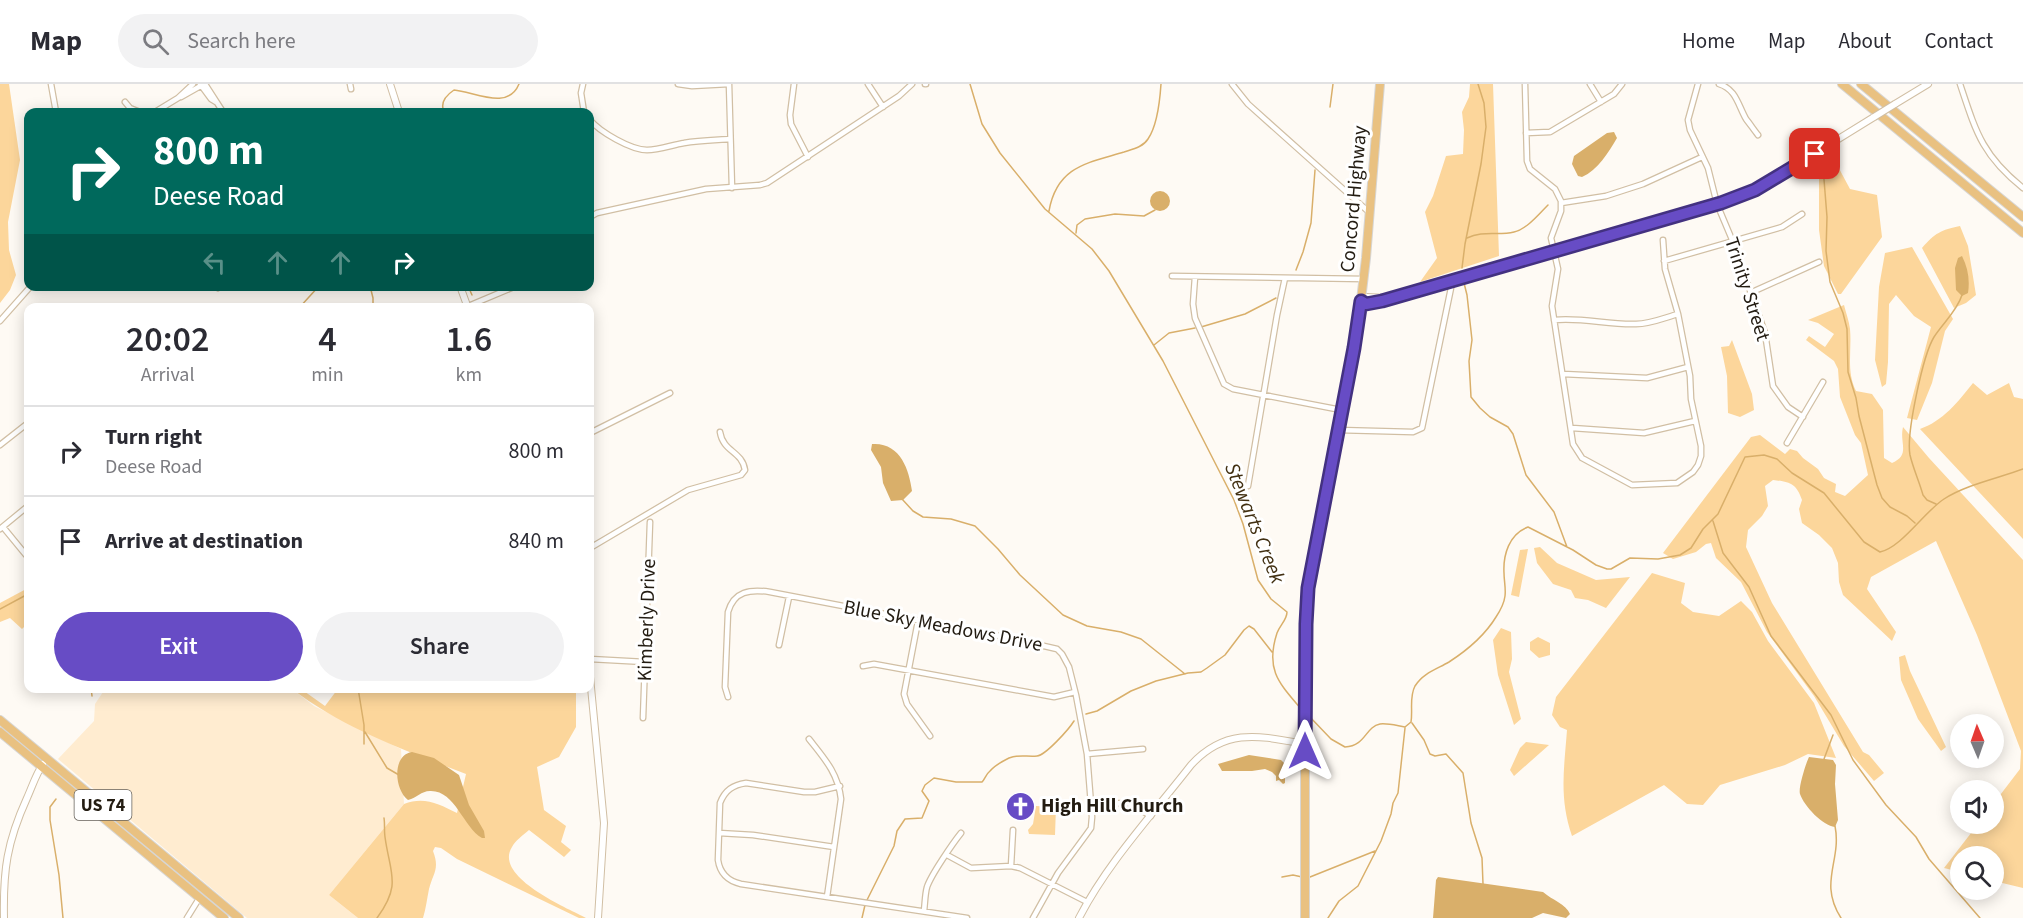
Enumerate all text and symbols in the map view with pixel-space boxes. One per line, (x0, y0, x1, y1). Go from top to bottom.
search box (118, 14, 538, 68)
text: Map (30, 21, 82, 61)
icon: search (139, 25, 172, 58)
text: Search here (187, 25, 296, 57)
text: Home (1682, 26, 1735, 56)
text: Map (1768, 26, 1806, 56)
text: About (1839, 26, 1891, 56)
text: Contact (1924, 26, 1993, 56)
text: 800 m (153, 121, 264, 181)
street label: Concord Highway (1334, 124, 1374, 273)
pin (1789, 128, 1840, 179)
icon: right (54, 132, 132, 210)
icon: arrive (1798, 137, 1831, 170)
text: Deese Road (153, 177, 284, 216)
street label: Trinity Street (1717, 233, 1777, 345)
icon: left (198, 246, 231, 279)
icon: ahead (261, 246, 294, 279)
icon: ahead (324, 246, 357, 279)
icon: right (387, 246, 420, 279)
text: 20:02 (126, 314, 210, 365)
text: 4 (318, 314, 337, 365)
text: 1.6 (445, 314, 492, 365)
text: Arrival (141, 361, 195, 389)
text: min (311, 361, 344, 389)
text: km (456, 361, 482, 389)
text: Turn right (105, 421, 202, 453)
icon: right (54, 435, 87, 468)
text: 800 m (509, 435, 564, 467)
text: Deese Road (105, 453, 202, 481)
water label: Stewarts Creek (1217, 458, 1293, 589)
icon: arrive (54, 525, 87, 558)
text: Arrive at destination (105, 525, 303, 557)
text: 840 m (509, 525, 564, 557)
street label: Kimberly Drive (631, 558, 663, 682)
street label: Blue Sky Meadows Drive (841, 593, 1045, 659)
button: Exit (54, 612, 303, 681)
button: Share (315, 612, 564, 681)
north arrow (1950, 714, 2004, 768)
map controls (1950, 714, 2004, 900)
position arrow (1273, 719, 1337, 783)
button: sound (1950, 780, 2004, 834)
road number: US 74 (74, 790, 132, 820)
church icon: High Hill Church (1004, 790, 1036, 822)
place label: High Hill Church (1041, 792, 1184, 820)
button: search (1950, 846, 2004, 900)

